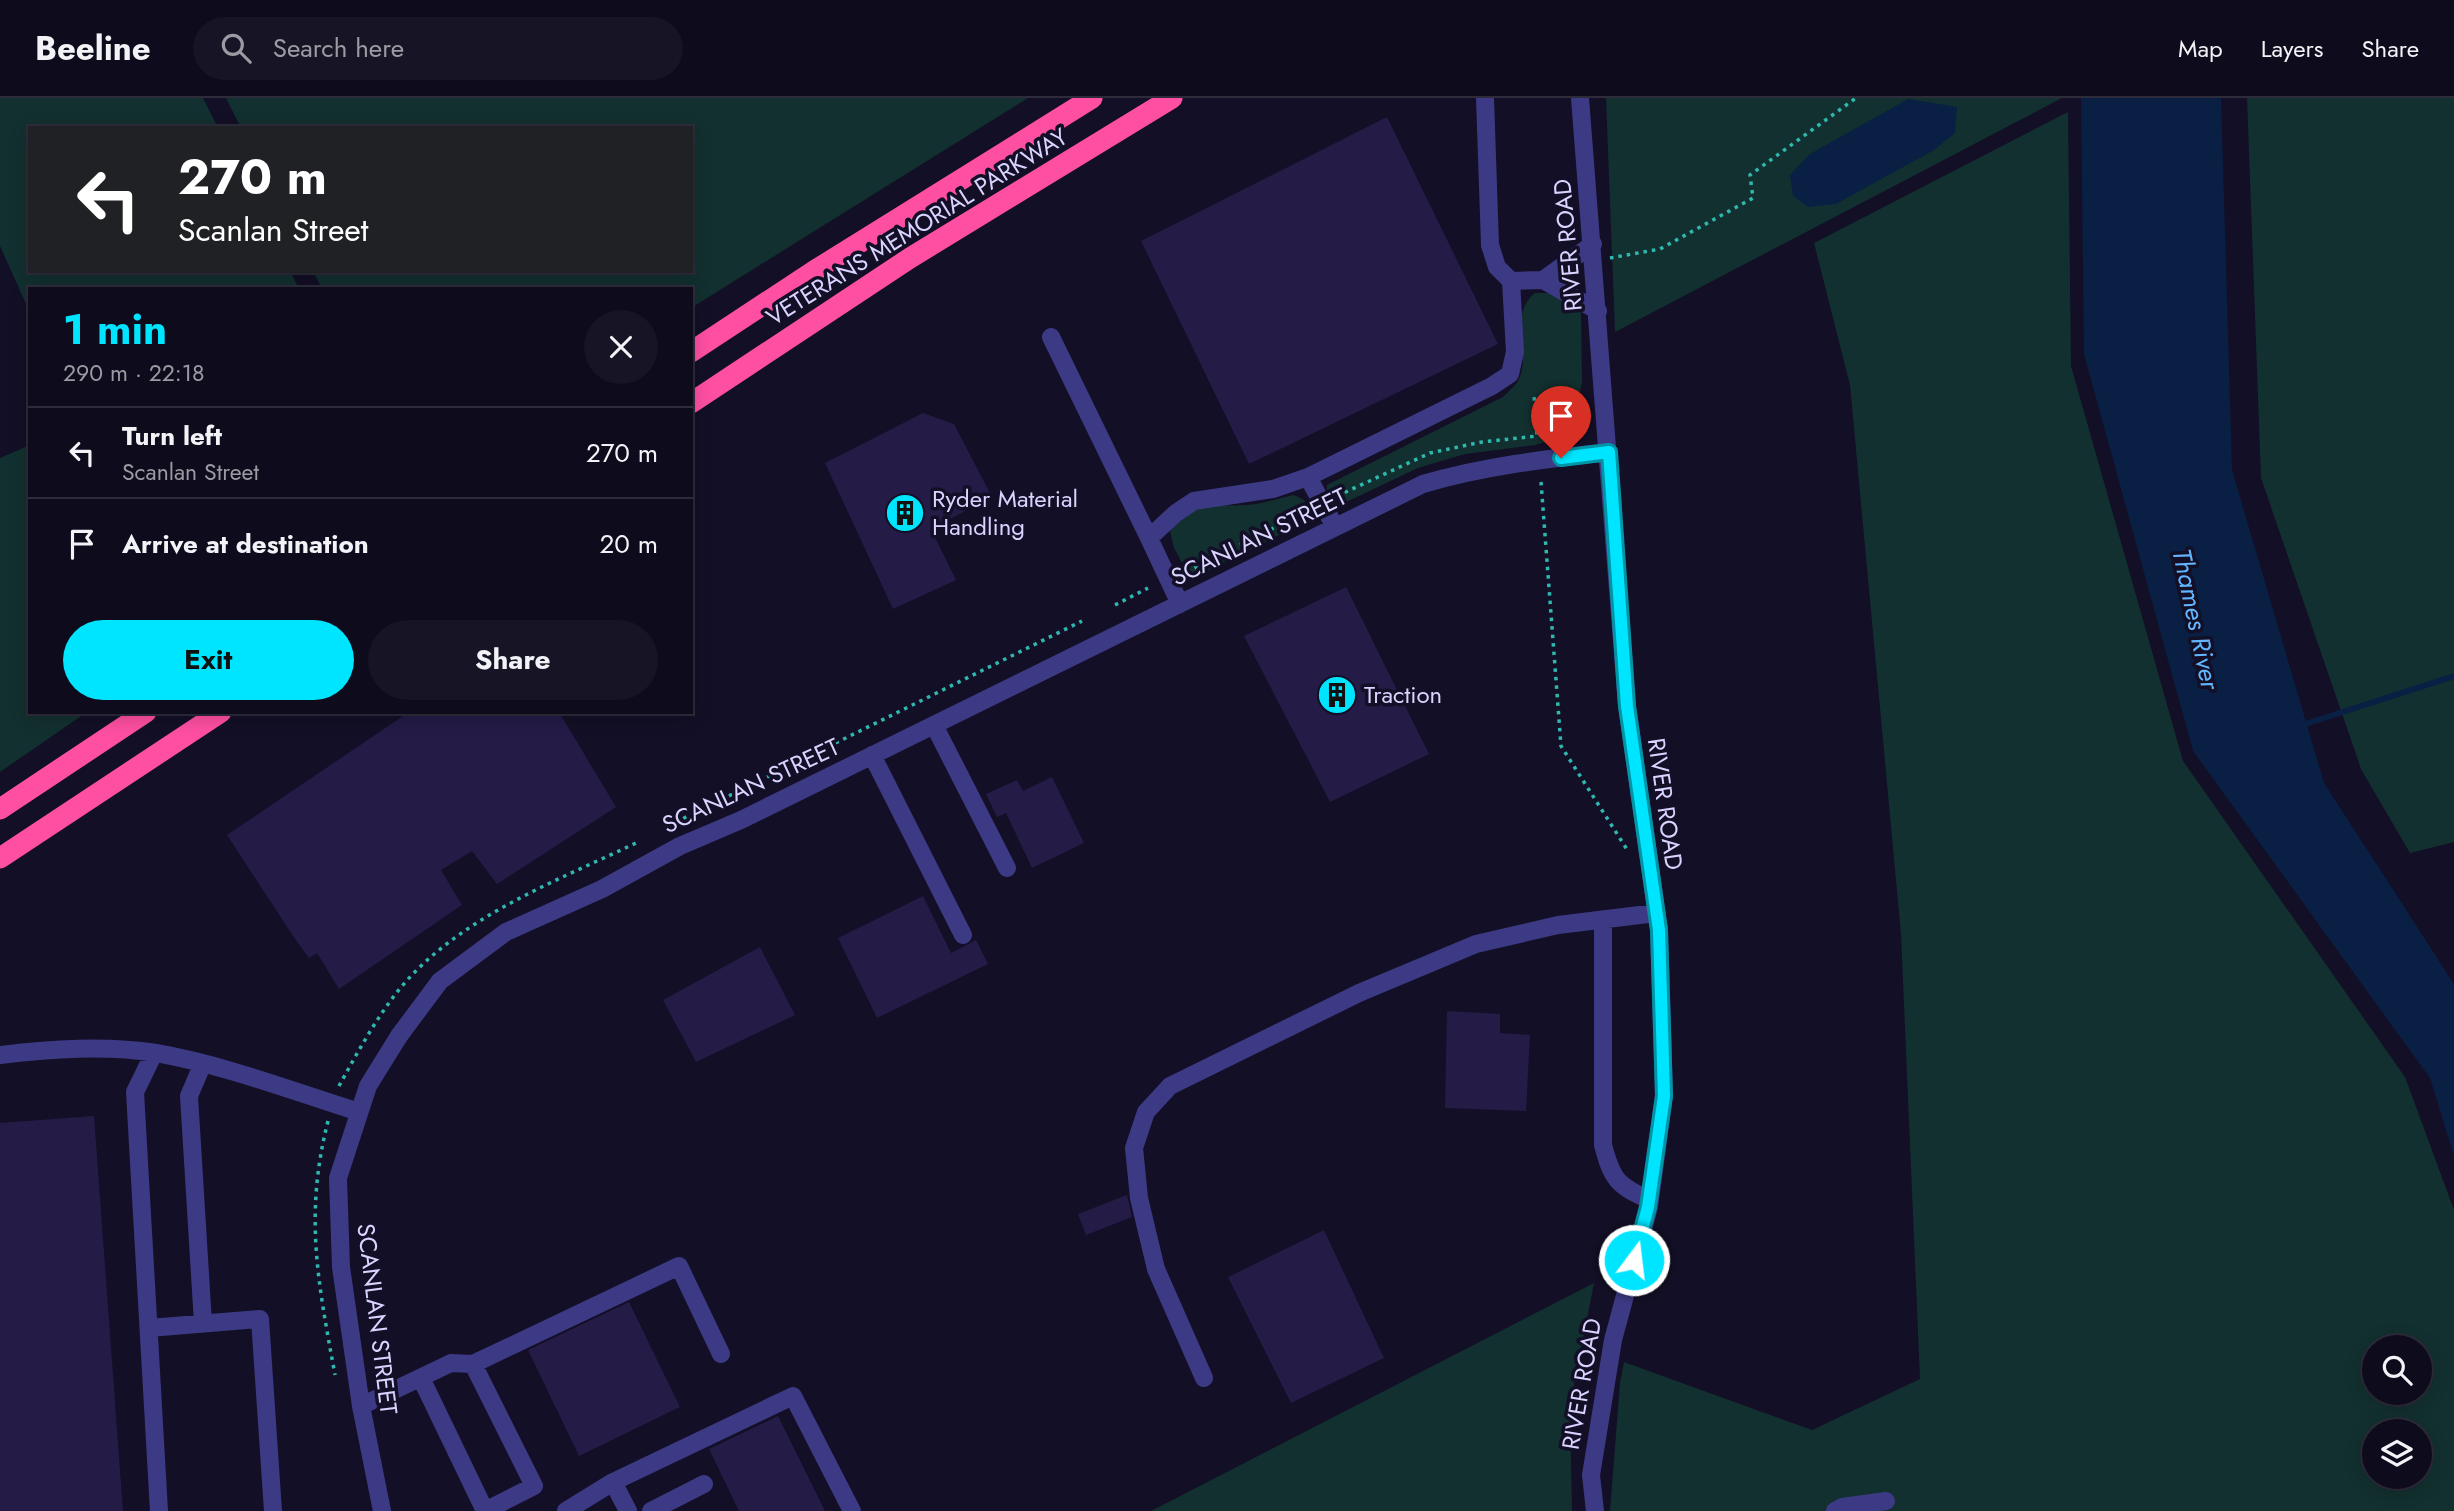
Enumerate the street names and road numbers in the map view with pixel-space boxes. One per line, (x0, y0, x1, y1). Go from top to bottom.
street label: VETERANS MEMORIAL PARKWAY (759, 119, 1075, 334)
street label: RIVER ROAD (1544, 177, 1591, 313)
street label: SCANLAN STREET (1165, 479, 1353, 594)
street label: SCANLAN STREET (656, 729, 845, 842)
street label: RIVER ROAD (1639, 736, 1692, 872)
street label: SCANLAN STREET (348, 1221, 407, 1416)
street label: RIVER ROAD (1553, 1315, 1610, 1452)

